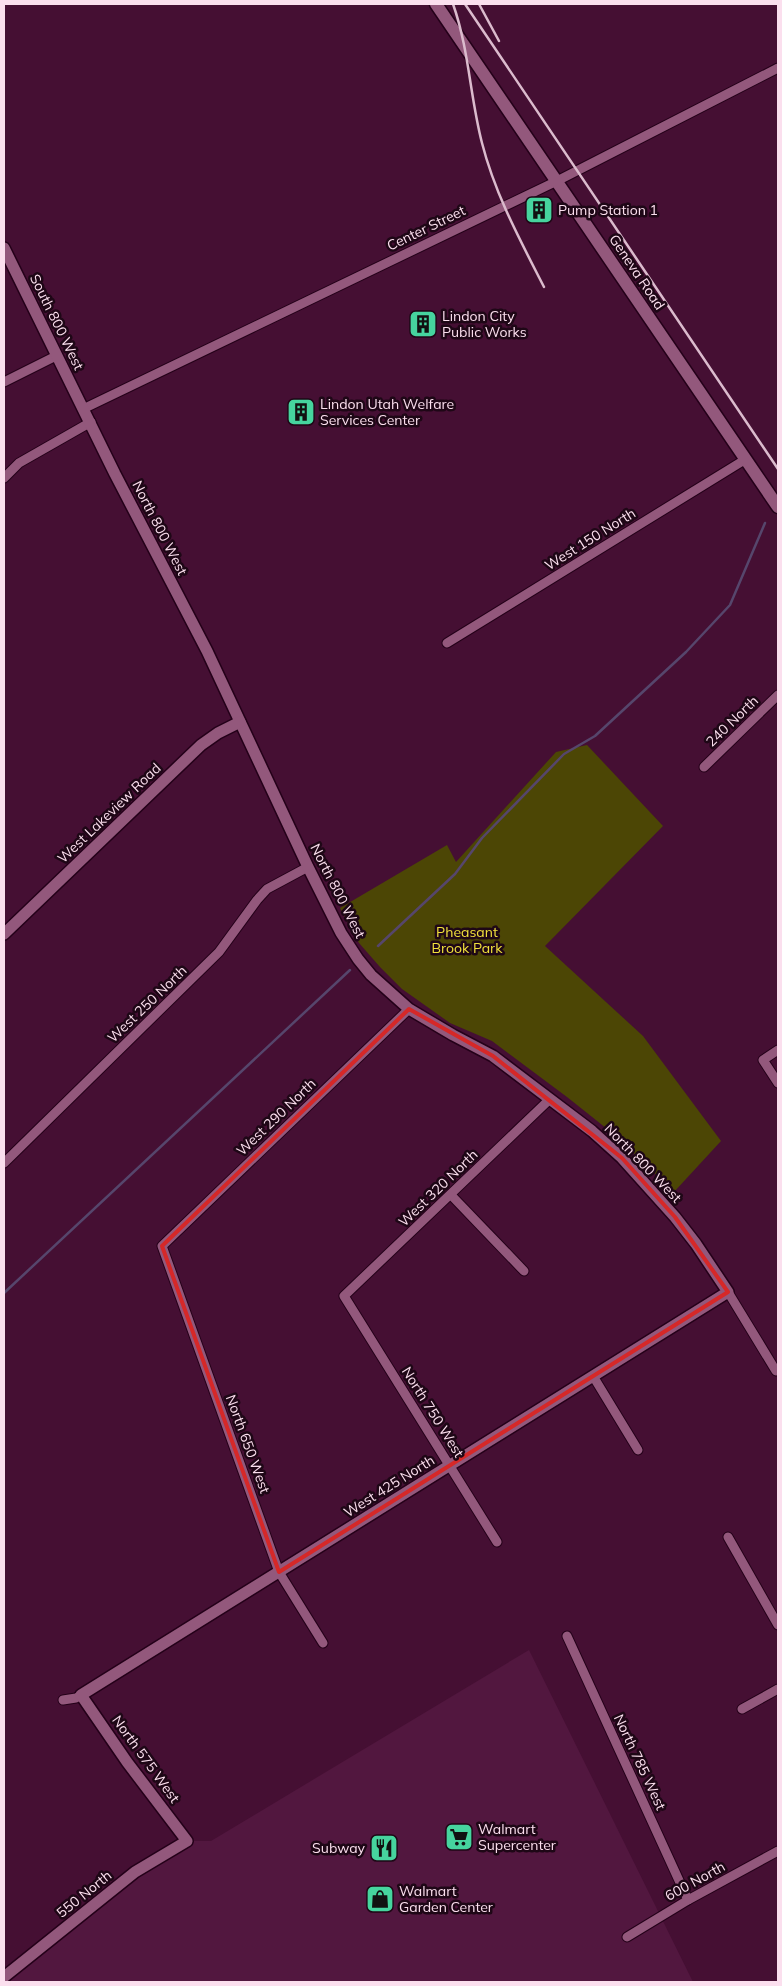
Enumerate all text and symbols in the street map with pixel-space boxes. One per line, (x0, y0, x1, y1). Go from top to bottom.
building icon: Pump Station 1 (524, 195, 554, 225)
street label: Center Street (384, 201, 468, 255)
place label: Pump Station 1 (558, 201, 658, 219)
street label: Geneva Road (605, 231, 669, 313)
street label: South 800 West (26, 271, 88, 373)
place label: Lindon City Public Works (442, 307, 527, 341)
building icon: Lindon City Public Works (408, 309, 438, 339)
place label: Lindon Utah Welfare Services Center (320, 395, 454, 429)
building icon: Lindon Utah Welfare Services Center (286, 397, 316, 427)
street label: North 800 West (128, 478, 192, 578)
street label: West 150 North (541, 504, 639, 574)
street label: 240 North (702, 692, 762, 750)
street label: West Lakeview Road (54, 759, 164, 867)
street label: North 800 West (306, 841, 370, 941)
park label: Pheasant Brook Park (432, 923, 503, 957)
street label: West 250 North (103, 962, 191, 1046)
street label: West 290 North (232, 1075, 320, 1159)
street label: North 800 West (601, 1119, 686, 1207)
street label: West 320 North (394, 1146, 482, 1230)
street label: North 750 West (398, 1363, 468, 1461)
street label: North 650 West (222, 1392, 274, 1496)
street label: West 425 North (340, 1451, 438, 1521)
street label: North 785 West (610, 1711, 670, 1813)
street label: North 575 West (108, 1712, 184, 1806)
place label: Walmart Supercenter (478, 1820, 557, 1854)
supermarket icon: Walmart Supercenter (444, 1822, 474, 1852)
restaurant icon: Subway (369, 1833, 399, 1863)
place label: Subway (312, 1839, 366, 1857)
street label: 600 North (662, 1857, 728, 1905)
street label: 550 North (53, 1866, 115, 1922)
place label: Walmart Garden Center (399, 1882, 494, 1916)
shop icon: Walmart Garden Center (365, 1884, 395, 1914)

